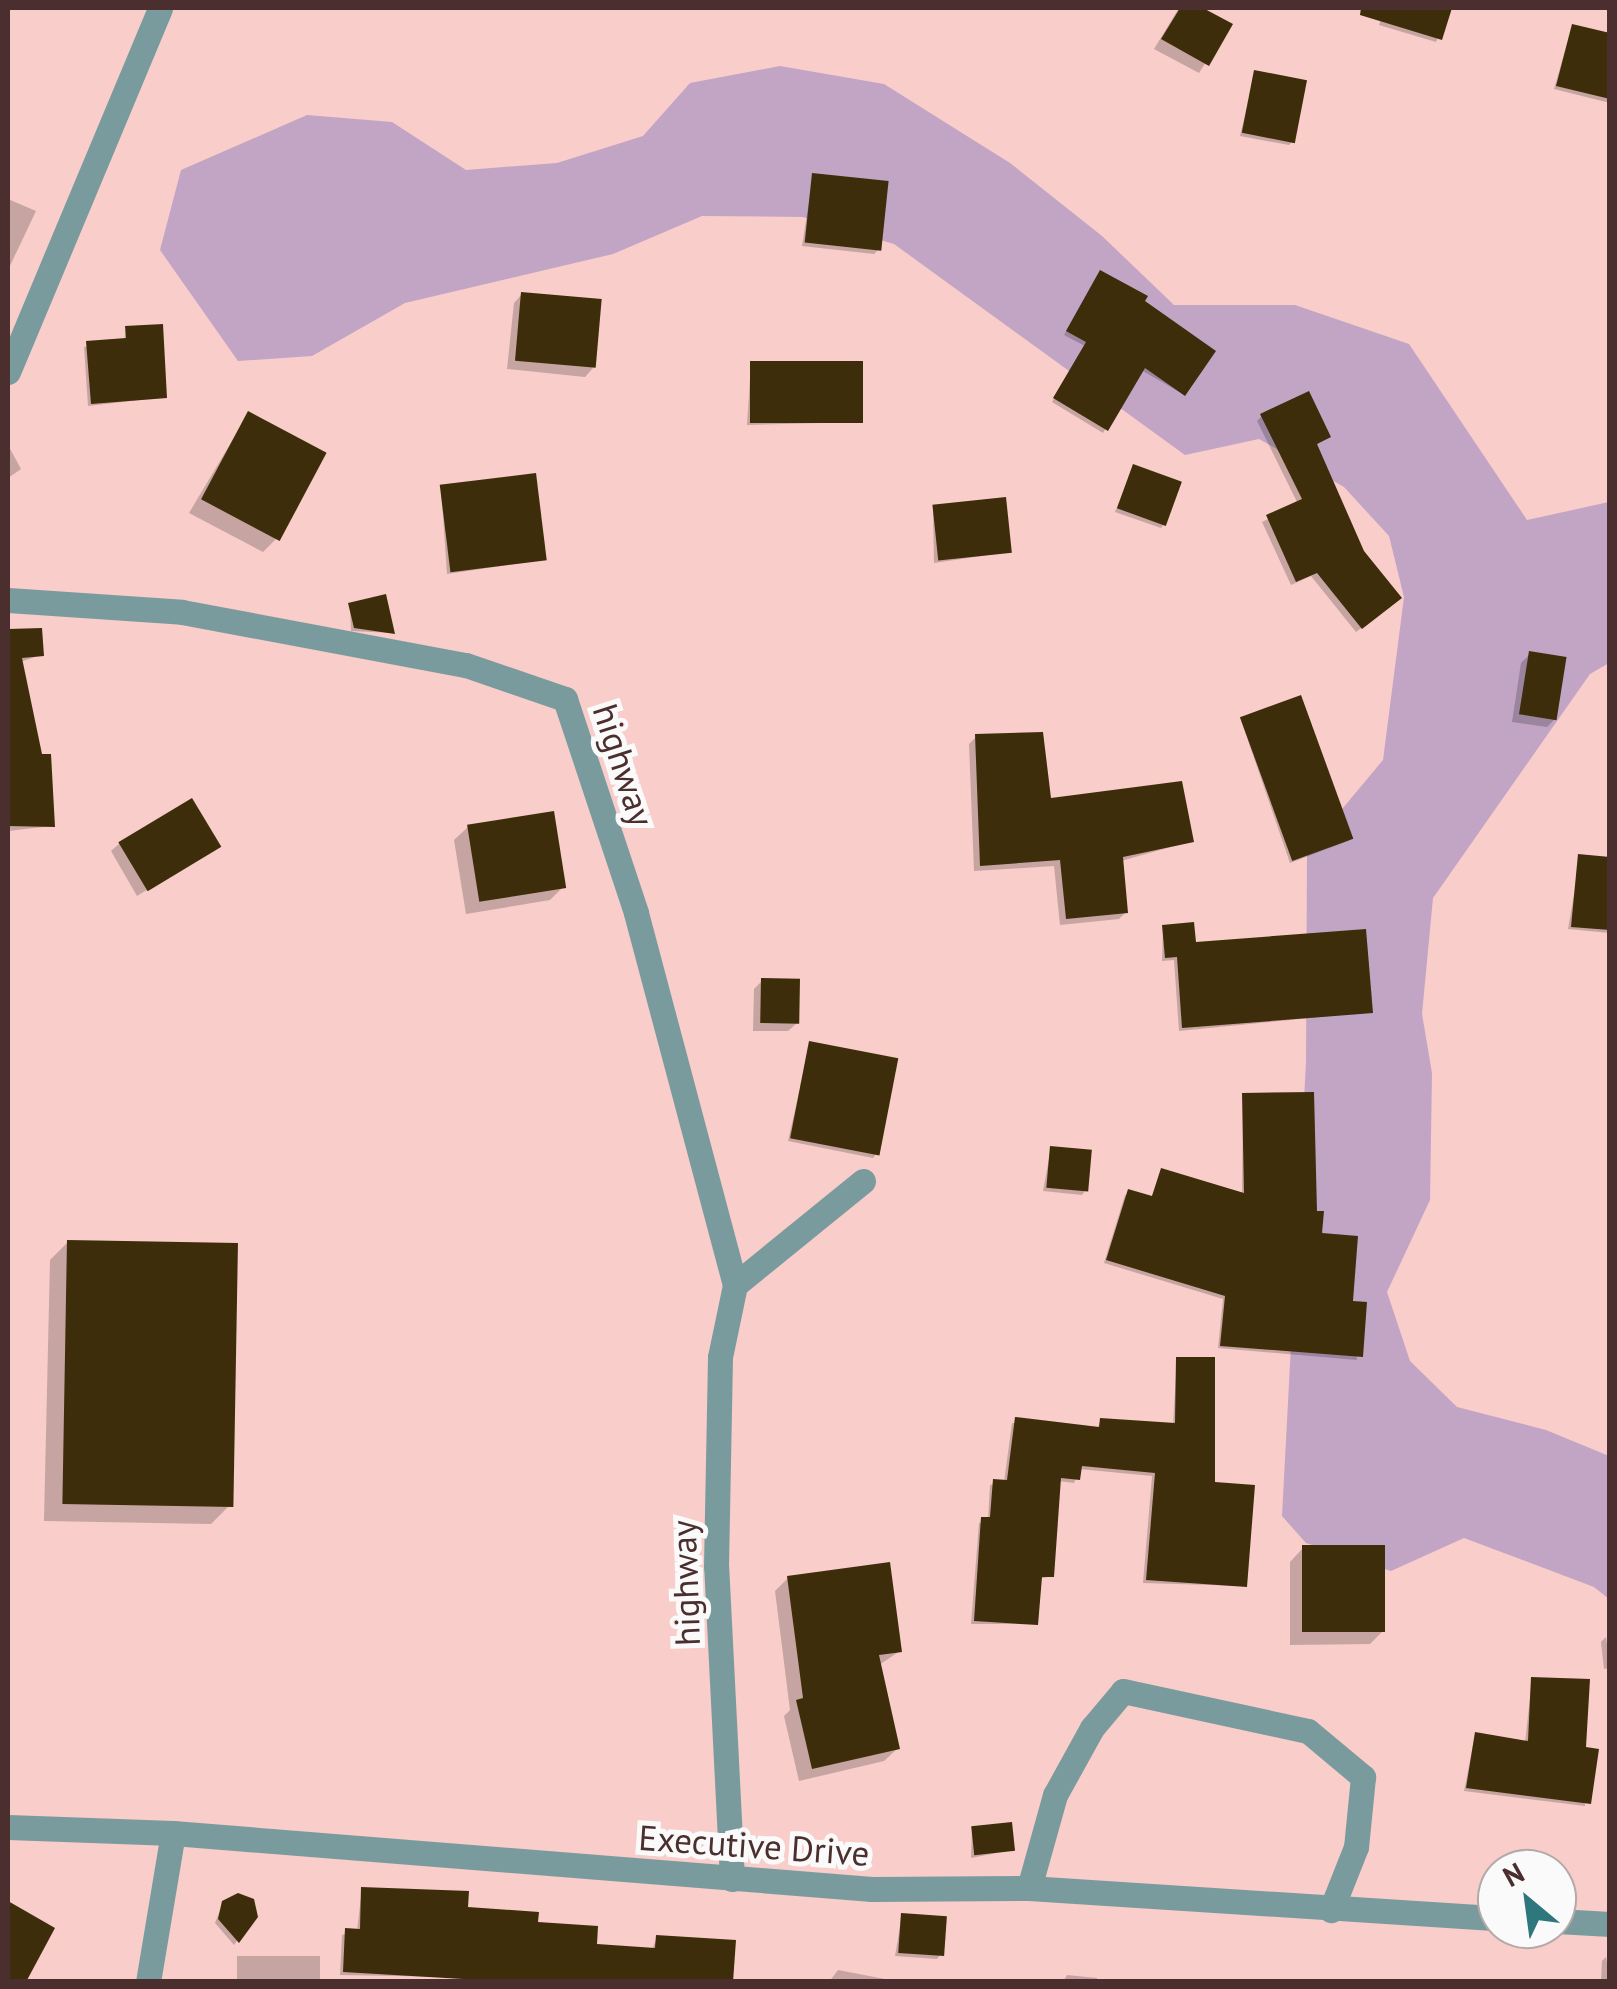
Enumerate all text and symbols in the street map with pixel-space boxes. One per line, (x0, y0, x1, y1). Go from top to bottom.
street label: highway (585, 699, 663, 831)
street label: highway (662, 1519, 708, 1647)
street label: Executive Drive (637, 1816, 871, 1874)
north arrow (1477, 1849, 1577, 1949)
text: N (1496, 1853, 1530, 1895)

